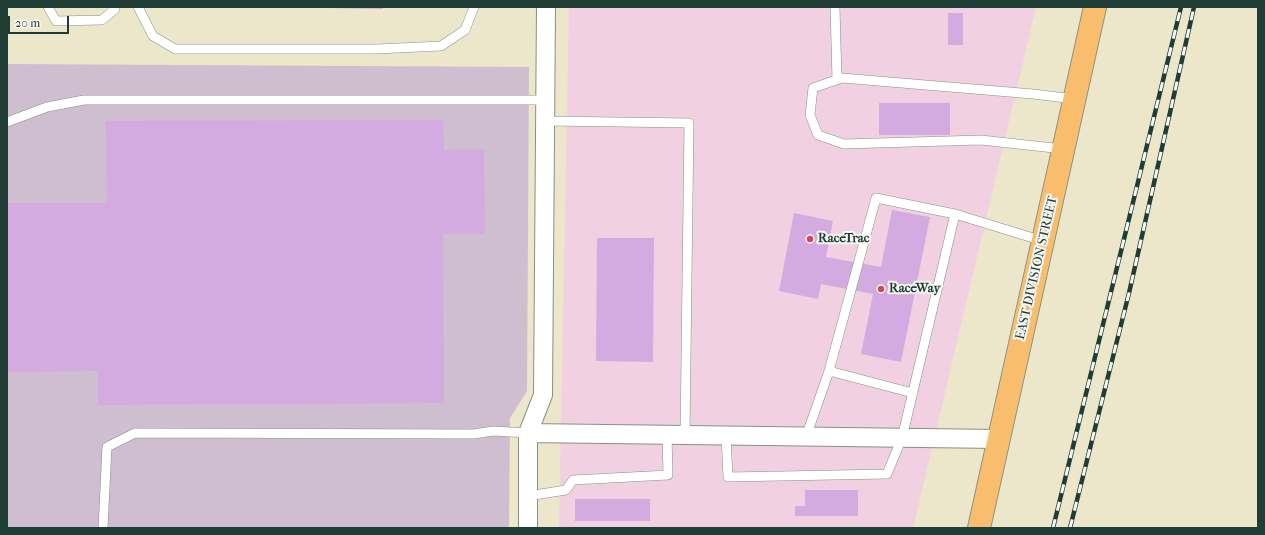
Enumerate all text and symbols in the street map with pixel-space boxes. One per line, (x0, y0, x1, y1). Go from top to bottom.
scale bar (10, 8, 71, 34)
text: 20 m (15, 16, 40, 30)
street label: EAST DIVISION STREET (1013, 195, 1061, 341)
place label: RaceTrac (818, 231, 870, 247)
marker: RaceTrac (805, 234, 815, 244)
place label: RaceWay (889, 281, 940, 297)
marker: RaceWay (876, 284, 886, 294)

